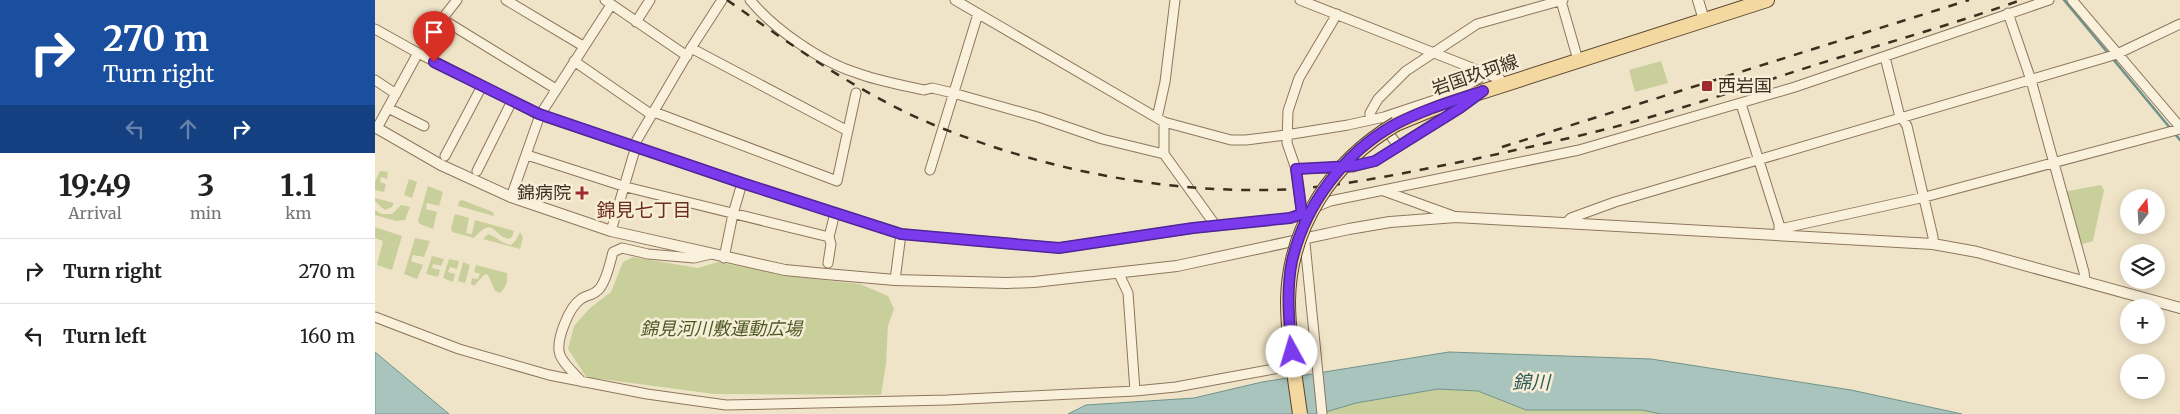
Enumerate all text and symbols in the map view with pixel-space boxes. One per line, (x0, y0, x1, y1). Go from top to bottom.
pin (413, 11, 455, 62)
text: 270 m (103, 17, 209, 61)
icon: arrive (420, 18, 448, 46)
icon: right (20, 20, 85, 85)
street label: 岩国玖珂線 (1429, 49, 1521, 100)
text: Turn right (103, 60, 214, 88)
place label: 西岩国 (1718, 74, 1772, 97)
marker: 西岩国 (1700, 79, 1714, 93)
icon: left (121, 115, 149, 143)
icon: ahead (174, 115, 202, 143)
icon: right (227, 115, 255, 143)
text: 19:49 (59, 166, 131, 204)
text: 3 (197, 166, 214, 204)
text: 1.1 (280, 166, 316, 204)
place label: 錦病院 (517, 181, 571, 204)
marker: 錦病院 (575, 186, 589, 200)
north arrow (2120, 189, 2165, 234)
map controls (2120, 189, 2165, 399)
district label: 錦見七丁目 (596, 198, 692, 222)
text: Arrival (68, 203, 122, 223)
text: min (190, 203, 222, 223)
text: km (285, 203, 311, 223)
button: layers (2120, 244, 2165, 289)
icon: right (20, 257, 48, 285)
text: Turn right (63, 259, 162, 283)
text: 270 m (298, 259, 355, 283)
button: + (2120, 299, 2165, 344)
park label: 錦見河川敷運動広場 (640, 317, 804, 340)
icon: left (20, 322, 48, 350)
text: Turn left (63, 324, 147, 348)
text: 160 m (300, 324, 355, 348)
position arrow (1265, 325, 1317, 377)
button: − (2120, 354, 2165, 399)
water label: 錦川 (1512, 370, 1552, 394)

